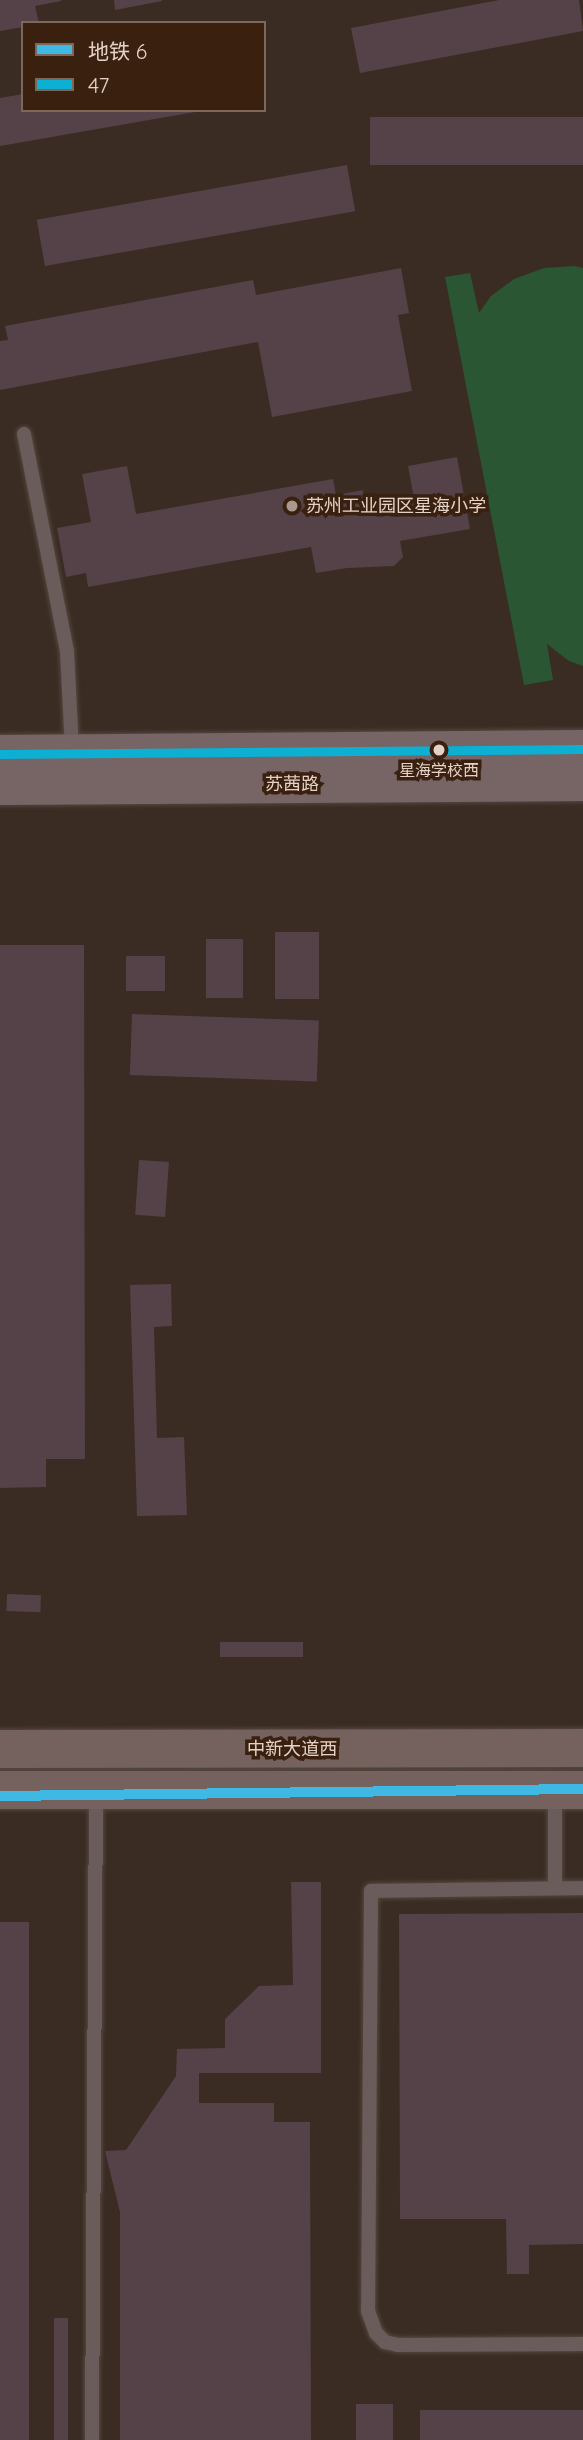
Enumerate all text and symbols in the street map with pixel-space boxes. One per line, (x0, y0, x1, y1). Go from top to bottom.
legend (21, 21, 266, 112)
text: 地铁 6 (88, 38, 147, 64)
text: 47 (88, 72, 109, 98)
place label: 苏州工业园区星海小学 (306, 495, 486, 517)
marker: 苏州工业园区星海小学 (284, 498, 300, 514)
marker: 星海学校西 (432, 743, 446, 757)
place label: 星海学校西 (399, 760, 479, 780)
street label: 苏茜路 (265, 773, 319, 795)
street label: 中新大道西 (247, 1738, 337, 1760)

